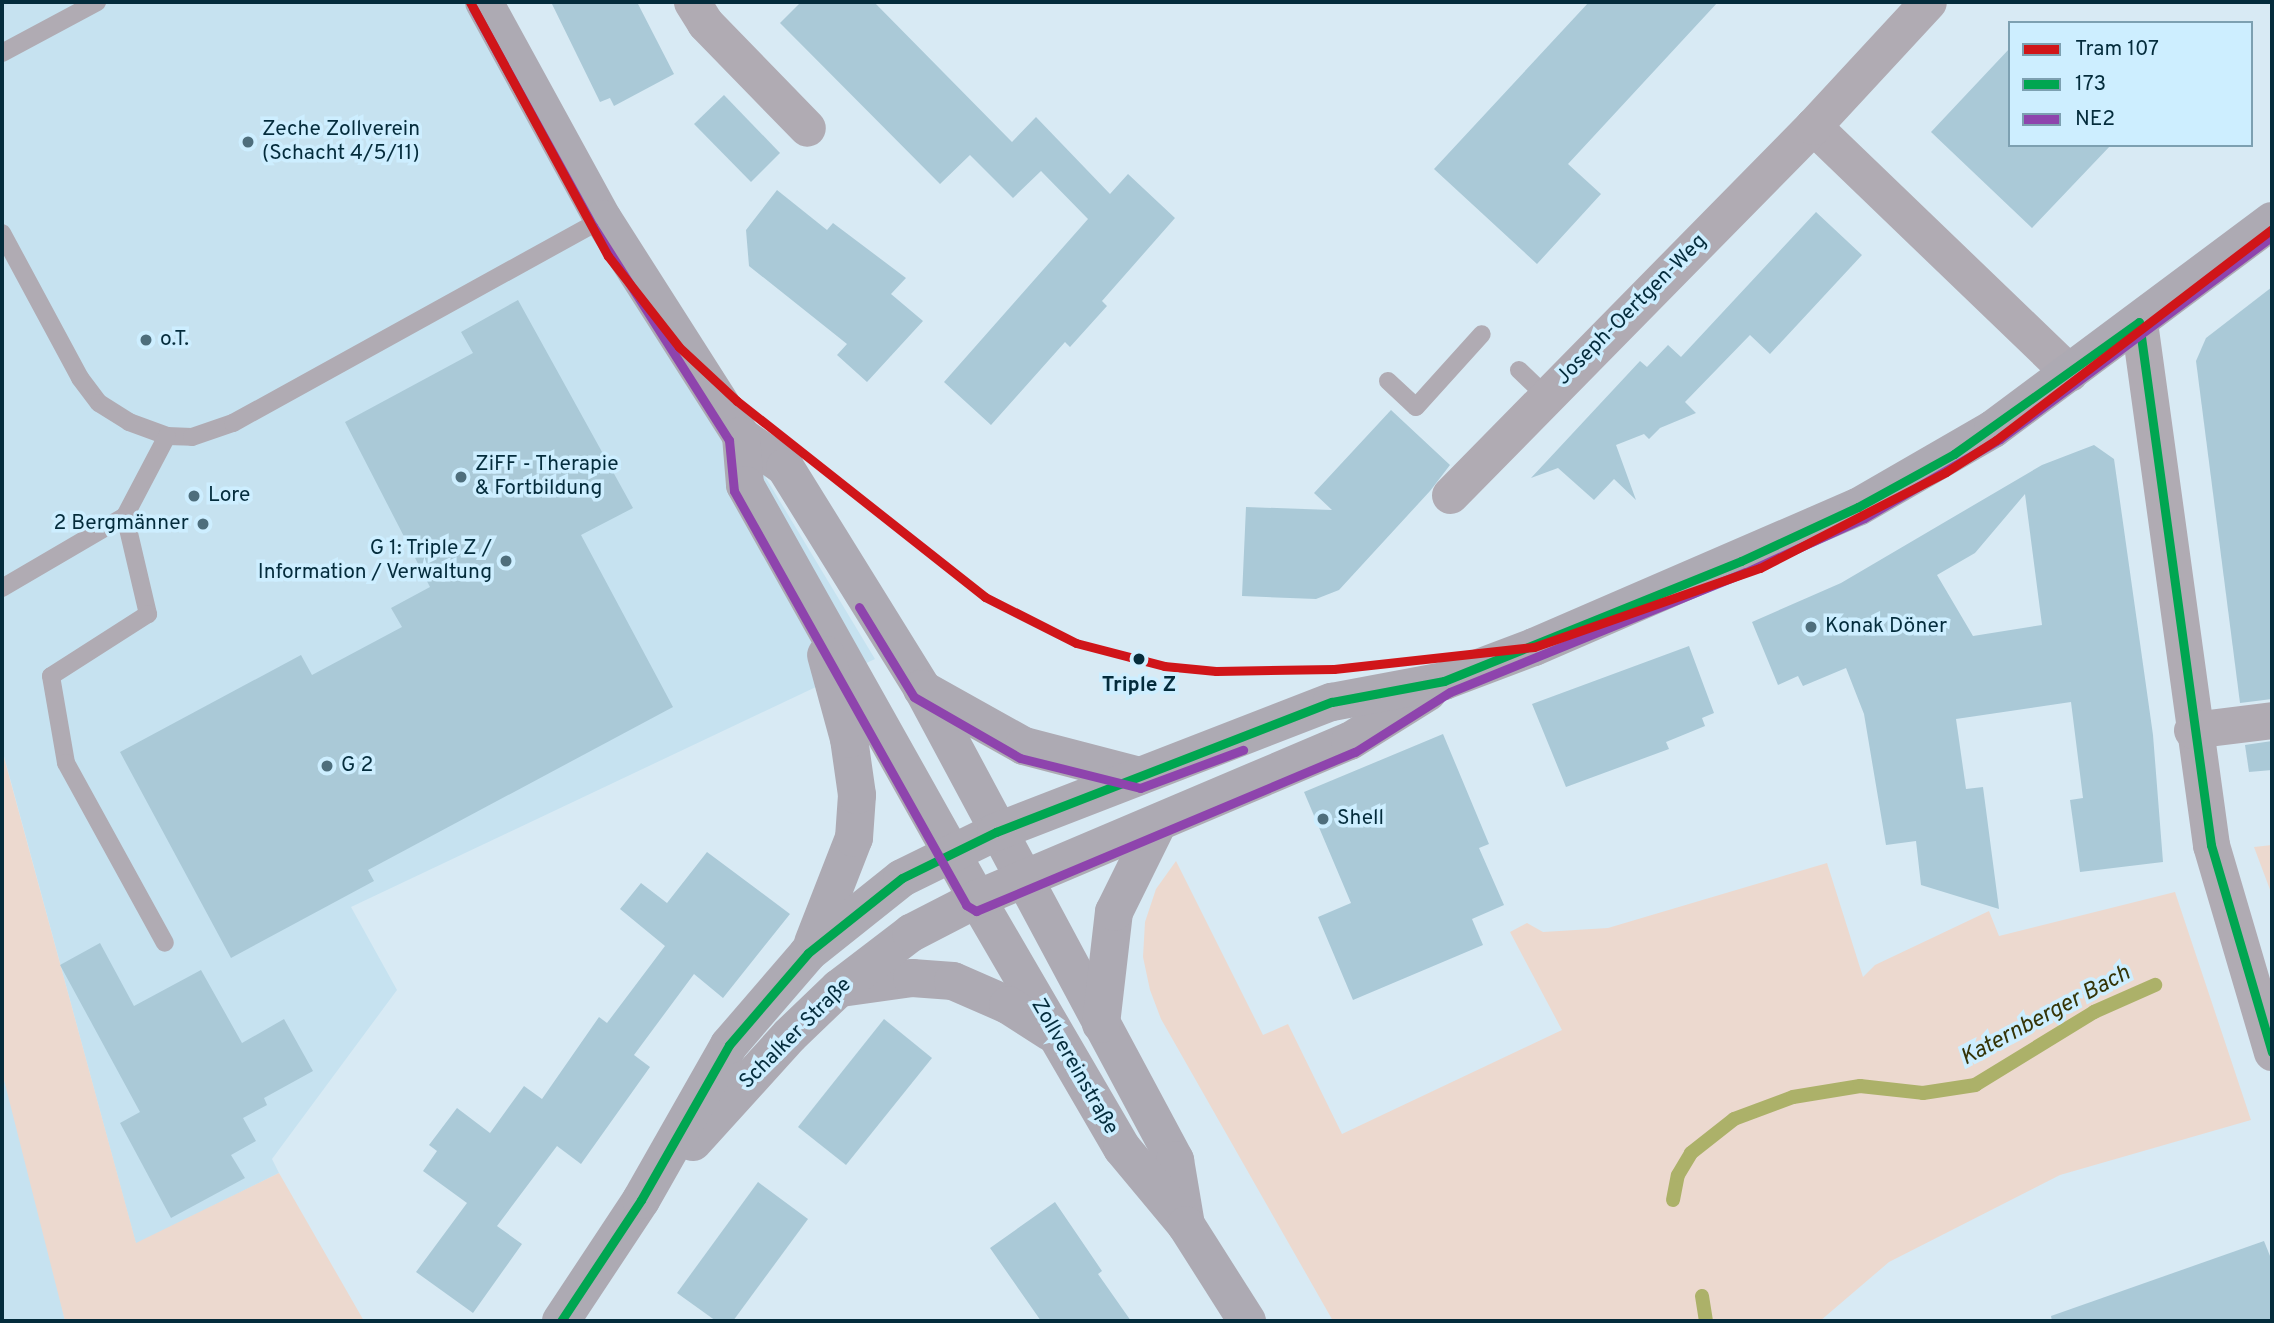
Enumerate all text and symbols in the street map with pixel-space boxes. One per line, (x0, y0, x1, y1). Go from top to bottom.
legend (2008, 21, 2253, 147)
text: Tram 107 (2075, 36, 2159, 63)
text: 173 (2075, 71, 2106, 98)
text: NE2 (2075, 106, 2115, 133)
place label: Zeche Zollverein (Schacht 4/5/11) (262, 117, 420, 167)
marker: Zeche Zollverein (Schacht 4/5/11) (240, 134, 256, 150)
street label: Joseph-Oertgen-Weg (1551, 229, 1713, 391)
place label: o.T. (160, 327, 189, 353)
marker: o.T. (138, 332, 154, 348)
place label: ZiFF - Therapie & Fortbildung (475, 452, 619, 502)
marker: ZiFF - Therapie & Fortbildung (453, 469, 469, 485)
place label: Lore (208, 483, 250, 509)
marker: Lore (186, 488, 202, 504)
place label: 2 Bergmänner (53, 511, 189, 537)
marker: 2 Bergmänner (195, 516, 211, 532)
place label: G 1: Triple Z / Information / Verwaltung (257, 536, 492, 586)
marker: G 1: Triple Z / Information / Verwaltung (498, 553, 514, 569)
place label: Konak Döner (1825, 614, 1947, 640)
marker: Konak Döner (1803, 619, 1819, 635)
marker: Triple Z (1128, 648, 1150, 670)
place label: Triple Z (1102, 673, 1176, 699)
place label: G 2 (341, 753, 373, 779)
marker: G 2 (319, 758, 335, 774)
place label: Shell (1337, 806, 1384, 832)
marker: Shell (1315, 811, 1331, 827)
water label: Katernberger Bach (1957, 961, 2135, 1073)
street label: Schalker Straße (735, 973, 857, 1095)
street label: Zollvereinstraße (1025, 995, 1123, 1139)

